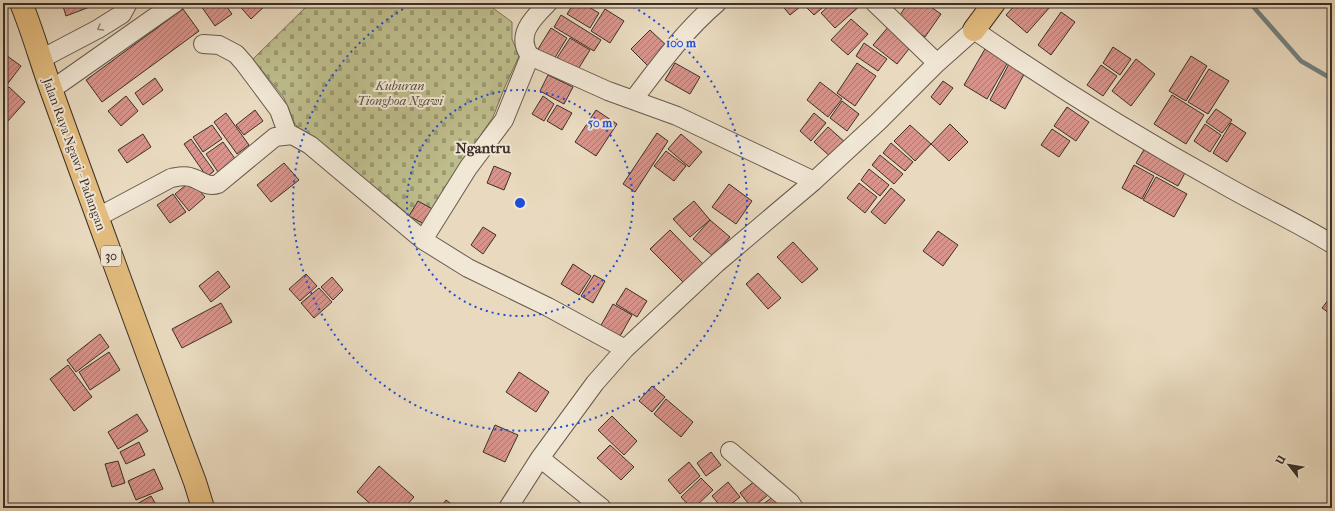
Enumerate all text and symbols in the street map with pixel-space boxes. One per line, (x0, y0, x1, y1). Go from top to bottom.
one-way arrow (96, 24, 104, 31)
text: 100 m (666, 36, 697, 50)
street label: Jalan Raya Ngawi - Padangan (40, 75, 109, 233)
park label: Kuburan Tionghoa Ngawi (357, 78, 444, 108)
text: 50 m (588, 116, 613, 130)
district label: Ngantru (456, 139, 511, 157)
centre of rings (513, 196, 527, 210)
road number: 30 (101, 246, 121, 266)
north arrow (1269, 445, 1309, 485)
text: U (1273, 453, 1289, 468)

